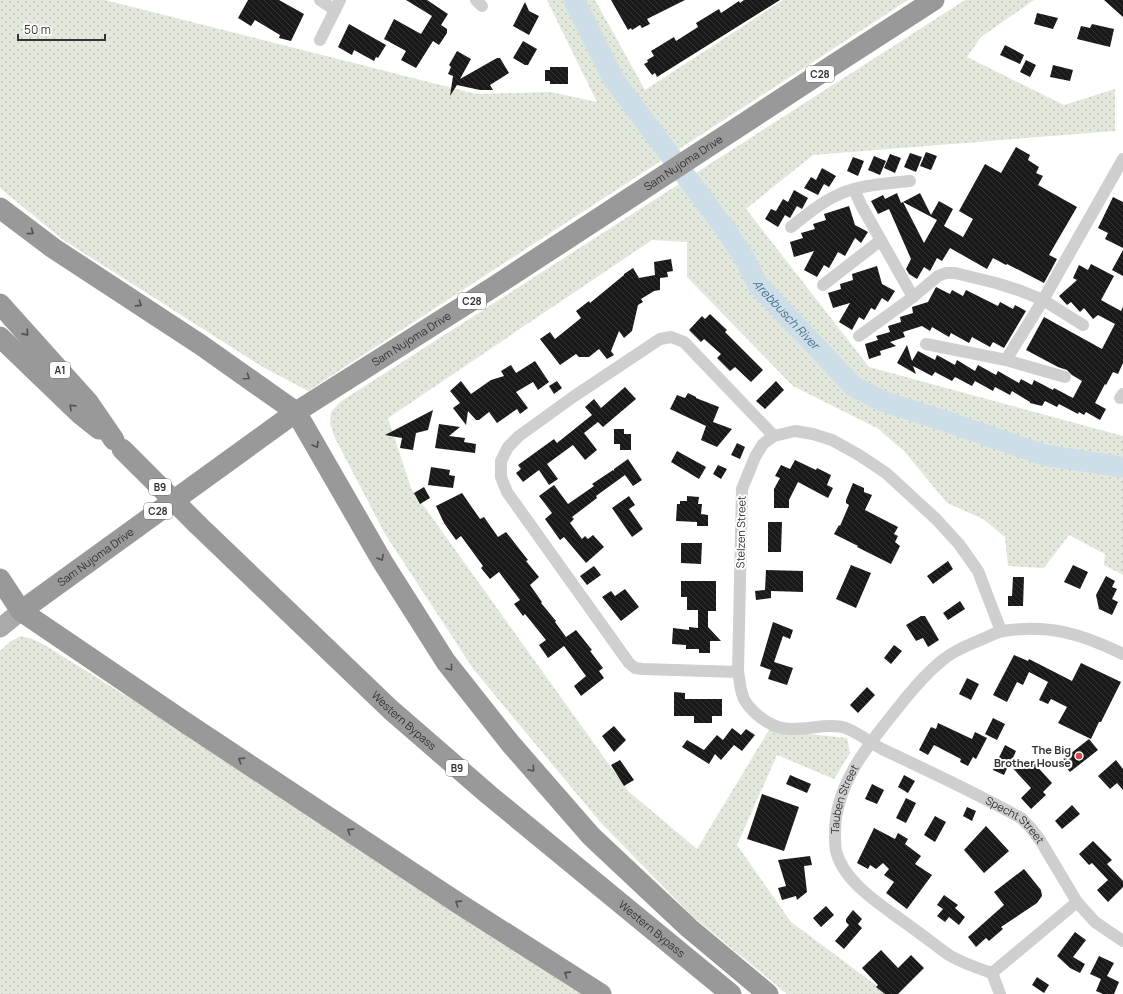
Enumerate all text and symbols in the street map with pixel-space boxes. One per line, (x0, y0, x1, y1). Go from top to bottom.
scale bar (18, 16, 105, 42)
text: 50 m (24, 21, 51, 38)
road number: C28 (806, 66, 834, 82)
street label: Sam Nujoma Drive (641, 131, 726, 194)
one-way arrow (27, 227, 34, 234)
water label: Arebbusch River (749, 277, 824, 354)
road number: C28 (458, 293, 486, 309)
one-way arrow (135, 299, 142, 307)
street label: Sam Nujoma Drive (369, 307, 454, 369)
one-way arrow (21, 328, 29, 336)
road number: A1 (50, 362, 70, 378)
one-way arrow (243, 372, 250, 380)
one-way arrow (70, 405, 77, 412)
one-way arrow (311, 441, 318, 448)
road number: B9 (149, 479, 171, 495)
street label: Stelzen Street (732, 496, 749, 568)
road number: C28 (144, 503, 172, 519)
street label: Sam Nujoma Drive (54, 524, 137, 589)
one-way arrow (376, 554, 383, 561)
one-way arrow (446, 663, 453, 670)
street label: Western Bypass (369, 687, 440, 753)
place label: The Big Brother House (994, 742, 1071, 770)
marker: The Big Brother House (1074, 751, 1084, 761)
one-way arrow (239, 757, 246, 764)
road number: B9 (446, 760, 468, 776)
street label: Tauben Street (827, 762, 862, 834)
one-way arrow (527, 764, 534, 771)
street label: Specht Street (983, 792, 1048, 846)
one-way arrow (347, 828, 354, 836)
street label: Western Bypass (616, 897, 689, 961)
one-way arrow (456, 901, 463, 908)
one-way arrow (565, 971, 572, 978)

